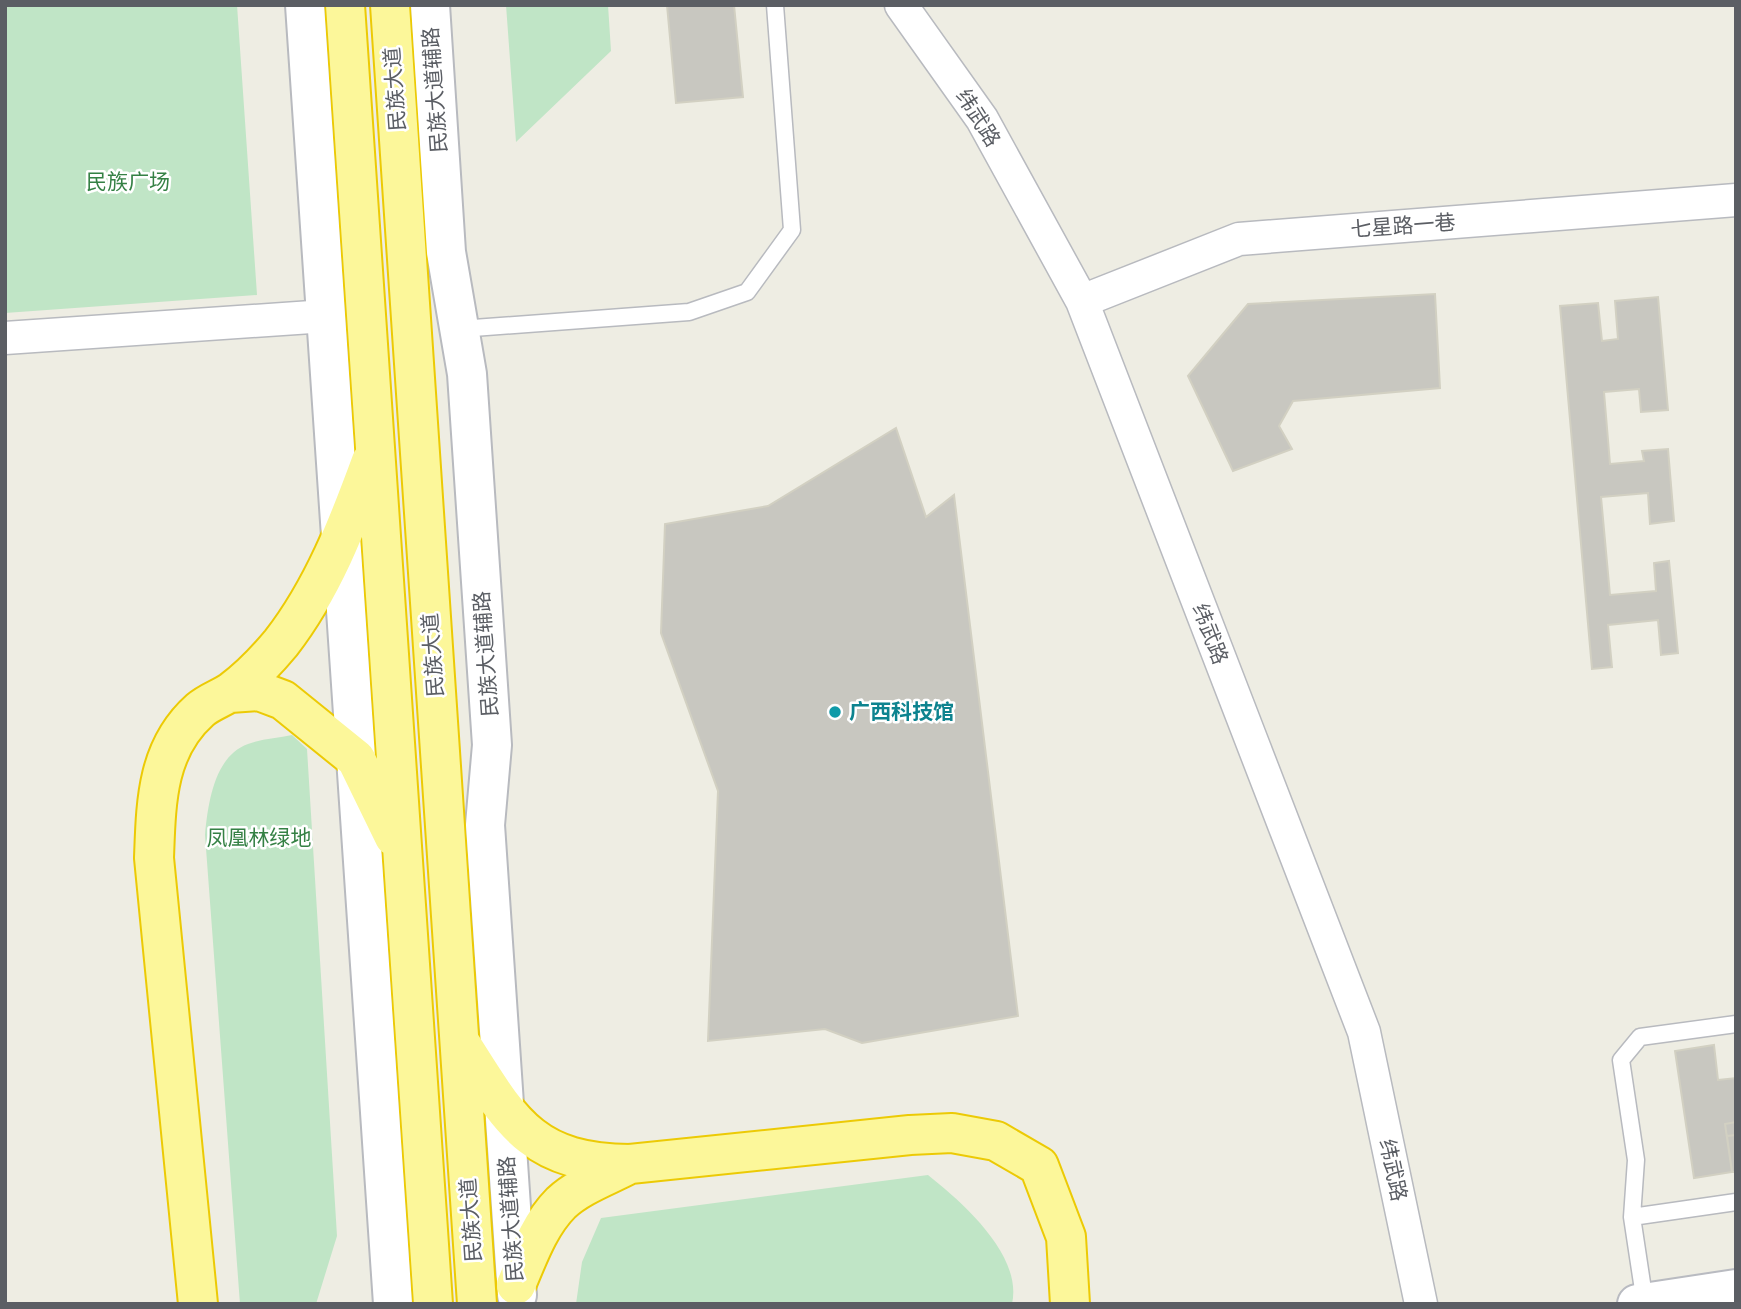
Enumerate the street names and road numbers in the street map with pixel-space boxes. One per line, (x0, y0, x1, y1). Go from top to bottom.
street label: 民族大道辅路 (419, 26, 451, 154)
street label: 民族大道 (380, 46, 410, 132)
street label: 纬武路 (951, 85, 1005, 151)
street label: 七星路一巷 (1350, 210, 1456, 242)
street label: 民族大道辅路 (470, 590, 502, 718)
street label: 纬武路 (1188, 600, 1232, 668)
street label: 民族大道 (418, 612, 448, 698)
street label: 纬武路 (1375, 1137, 1411, 1203)
street label: 民族大道辅路 (495, 1155, 527, 1283)
street label: 民族大道 (456, 1177, 486, 1263)

